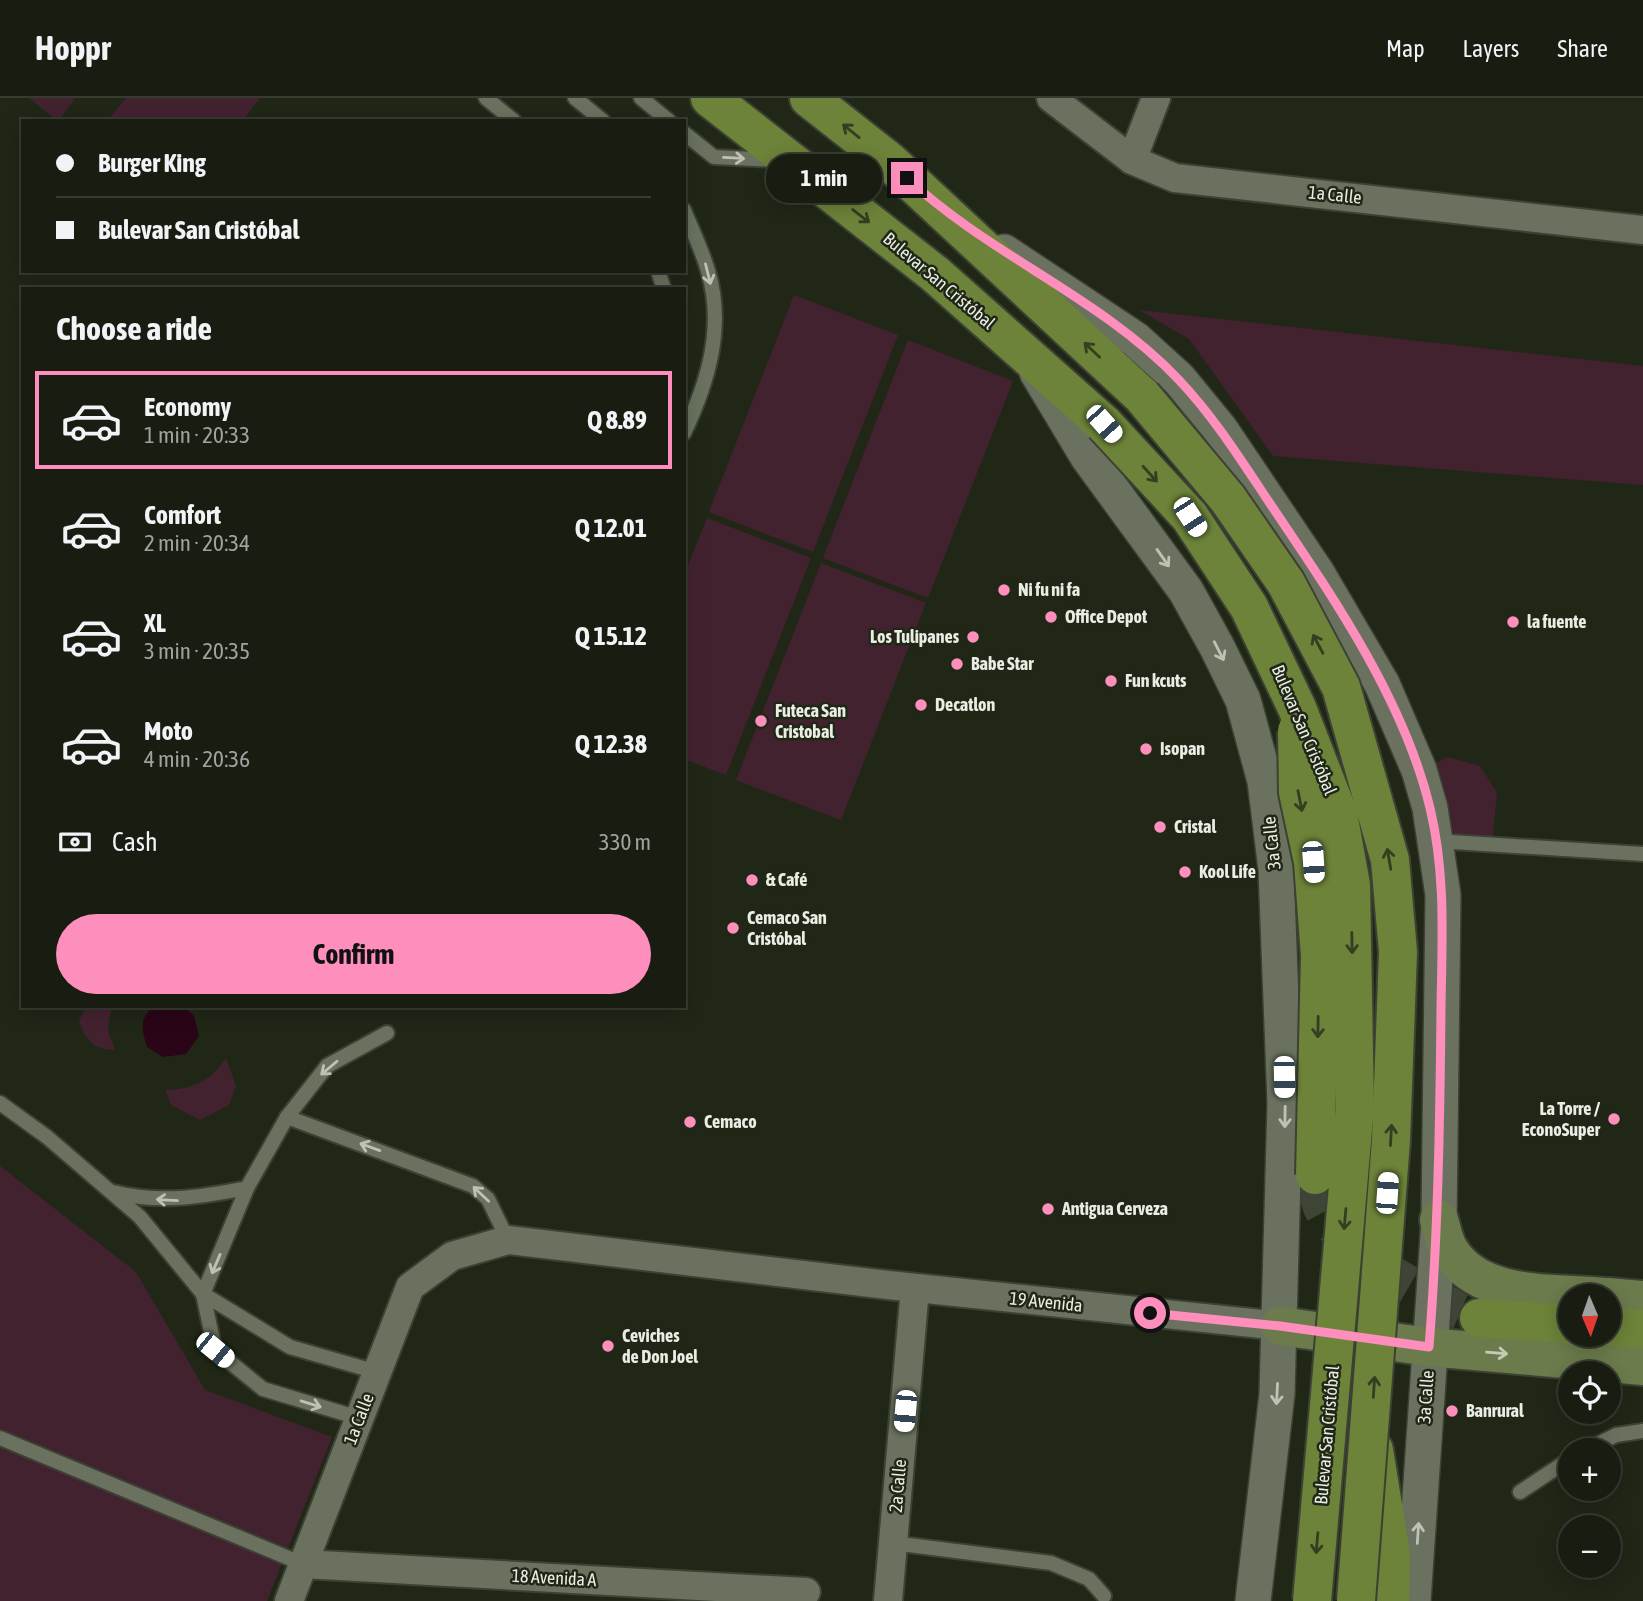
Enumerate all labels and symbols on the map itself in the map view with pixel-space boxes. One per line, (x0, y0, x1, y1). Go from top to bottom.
one-way arrow (843, 123, 861, 139)
one-way arrow (722, 151, 745, 164)
callout: 1 min (767, 154, 883, 202)
route end (891, 162, 923, 194)
street label: 1a Calle (1307, 181, 1363, 208)
one-way arrow (851, 209, 869, 224)
street label: Bulevar San Cristóbal (879, 228, 1000, 334)
one-way arrow (702, 263, 715, 285)
one-way arrow (1083, 342, 1101, 358)
car (1083, 401, 1126, 447)
one-way arrow (1142, 465, 1158, 483)
car (1170, 494, 1211, 540)
one-way arrow (1156, 548, 1171, 567)
place label: Ni fu ni fa (1018, 579, 1080, 600)
marker: Ni fu ni fa (996, 582, 1012, 598)
place label: Office Depot (1065, 606, 1148, 627)
marker: Office Depot (1043, 609, 1059, 625)
place label: la fuente (1527, 611, 1586, 632)
marker: la fuente (1505, 614, 1521, 630)
place label: Los Tulipanes (870, 626, 960, 647)
marker: Los Tulipanes (965, 629, 981, 645)
one-way arrow (1311, 634, 1325, 655)
one-way arrow (1213, 640, 1227, 661)
place label: Babe Star (971, 653, 1034, 674)
marker: Babe Star (949, 656, 965, 672)
street label: Bulevar San Cristóbal (1268, 662, 1341, 798)
place label: Fun kcuts (1125, 670, 1187, 691)
marker: Fun kcuts (1103, 673, 1119, 689)
place label: Decatlon (935, 694, 995, 715)
marker: Decatlon (913, 697, 929, 713)
place label: Futeca San Cristobal (775, 700, 846, 742)
marker: Futeca San Cristobal (753, 713, 769, 729)
place label: Isopan (1160, 738, 1205, 759)
marker: Isopan (1138, 741, 1154, 757)
one-way arrow (1294, 789, 1307, 812)
street label: 3a Calle (1258, 815, 1285, 871)
place label: Cristal (1174, 816, 1216, 837)
marker: Cristal (1152, 819, 1168, 835)
car (1302, 840, 1325, 884)
one-way arrow (1382, 848, 1395, 871)
place label: Kool Life (1199, 861, 1256, 882)
marker: Kool Life (1177, 864, 1193, 880)
place label: & Café (766, 869, 807, 890)
marker: & Café (744, 872, 760, 888)
place label: Cemaco San Cristóbal (747, 907, 827, 949)
marker: Cemaco San Cristóbal (725, 920, 741, 936)
one-way arrow (1346, 931, 1359, 954)
one-way arrow (1311, 1015, 1325, 1038)
car (1274, 1056, 1295, 1098)
one-way arrow (320, 1060, 338, 1076)
place label: La Torre / EconoSuper (1522, 1098, 1601, 1140)
one-way arrow (1278, 1106, 1291, 1129)
place label: Cemaco (704, 1111, 757, 1132)
marker: La Torre / EconoSuper (1606, 1111, 1622, 1127)
marker: Cemaco (682, 1114, 698, 1130)
one-way arrow (1385, 1124, 1398, 1147)
one-way arrow (359, 1140, 381, 1152)
car (1376, 1171, 1399, 1215)
one-way arrow (472, 1186, 489, 1203)
one-way arrow (156, 1193, 179, 1206)
place label: Antigua Cerveza (1061, 1198, 1168, 1219)
marker: Antigua Cerveza (1040, 1201, 1056, 1217)
one-way arrow (1339, 1207, 1352, 1229)
one-way arrow (208, 1252, 221, 1274)
north arrow (1558, 1284, 1620, 1348)
street label: 19 Avenida (1008, 1287, 1084, 1316)
route start (1134, 1297, 1166, 1329)
place label: Ceviches de Don Joel (622, 1325, 698, 1367)
car (193, 1329, 238, 1371)
marker: Ceviches de Don Joel (600, 1338, 616, 1354)
one-way arrow (1485, 1347, 1508, 1360)
street label: Bulevar San Cristóbal (1310, 1364, 1343, 1505)
street label: 3a Calle (1413, 1370, 1438, 1424)
one-way arrow (1368, 1376, 1381, 1398)
one-way arrow (1270, 1383, 1283, 1406)
car (893, 1389, 918, 1433)
street label: 1a Calle (339, 1390, 378, 1447)
one-way arrow (300, 1398, 322, 1411)
place label: Banrural (1466, 1400, 1524, 1421)
marker: Banrural (1444, 1403, 1460, 1419)
street label: 2a Calle (885, 1458, 910, 1513)
one-way arrow (1411, 1522, 1424, 1545)
one-way arrow (1310, 1531, 1323, 1554)
street label: 18 Avenida A (511, 1565, 597, 1590)

